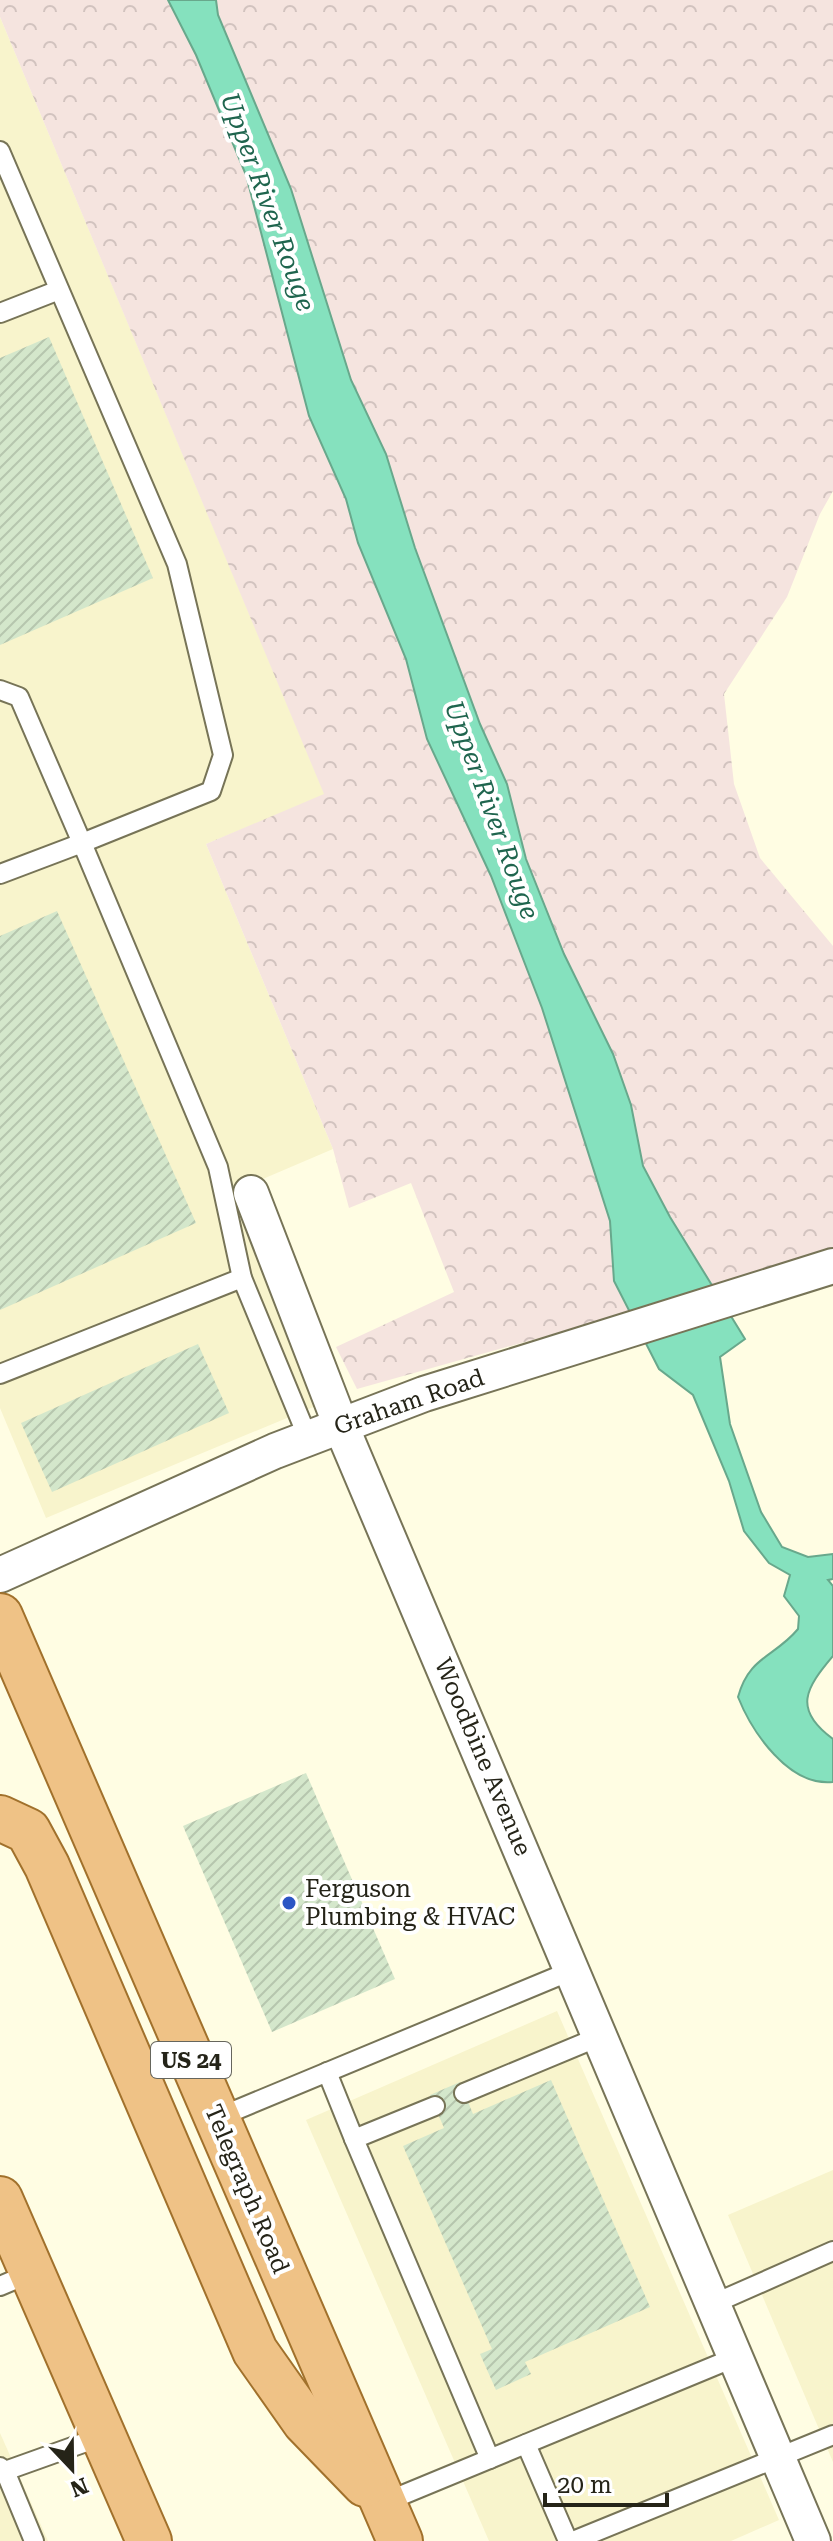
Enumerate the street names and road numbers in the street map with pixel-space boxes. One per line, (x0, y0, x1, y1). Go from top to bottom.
street label: Graham Road (330, 1363, 488, 1441)
street label: Woodbine Avenue (429, 1654, 537, 1860)
road number: US 24 (151, 2042, 231, 2078)
street label: Telegraph Road (199, 2100, 295, 2278)

